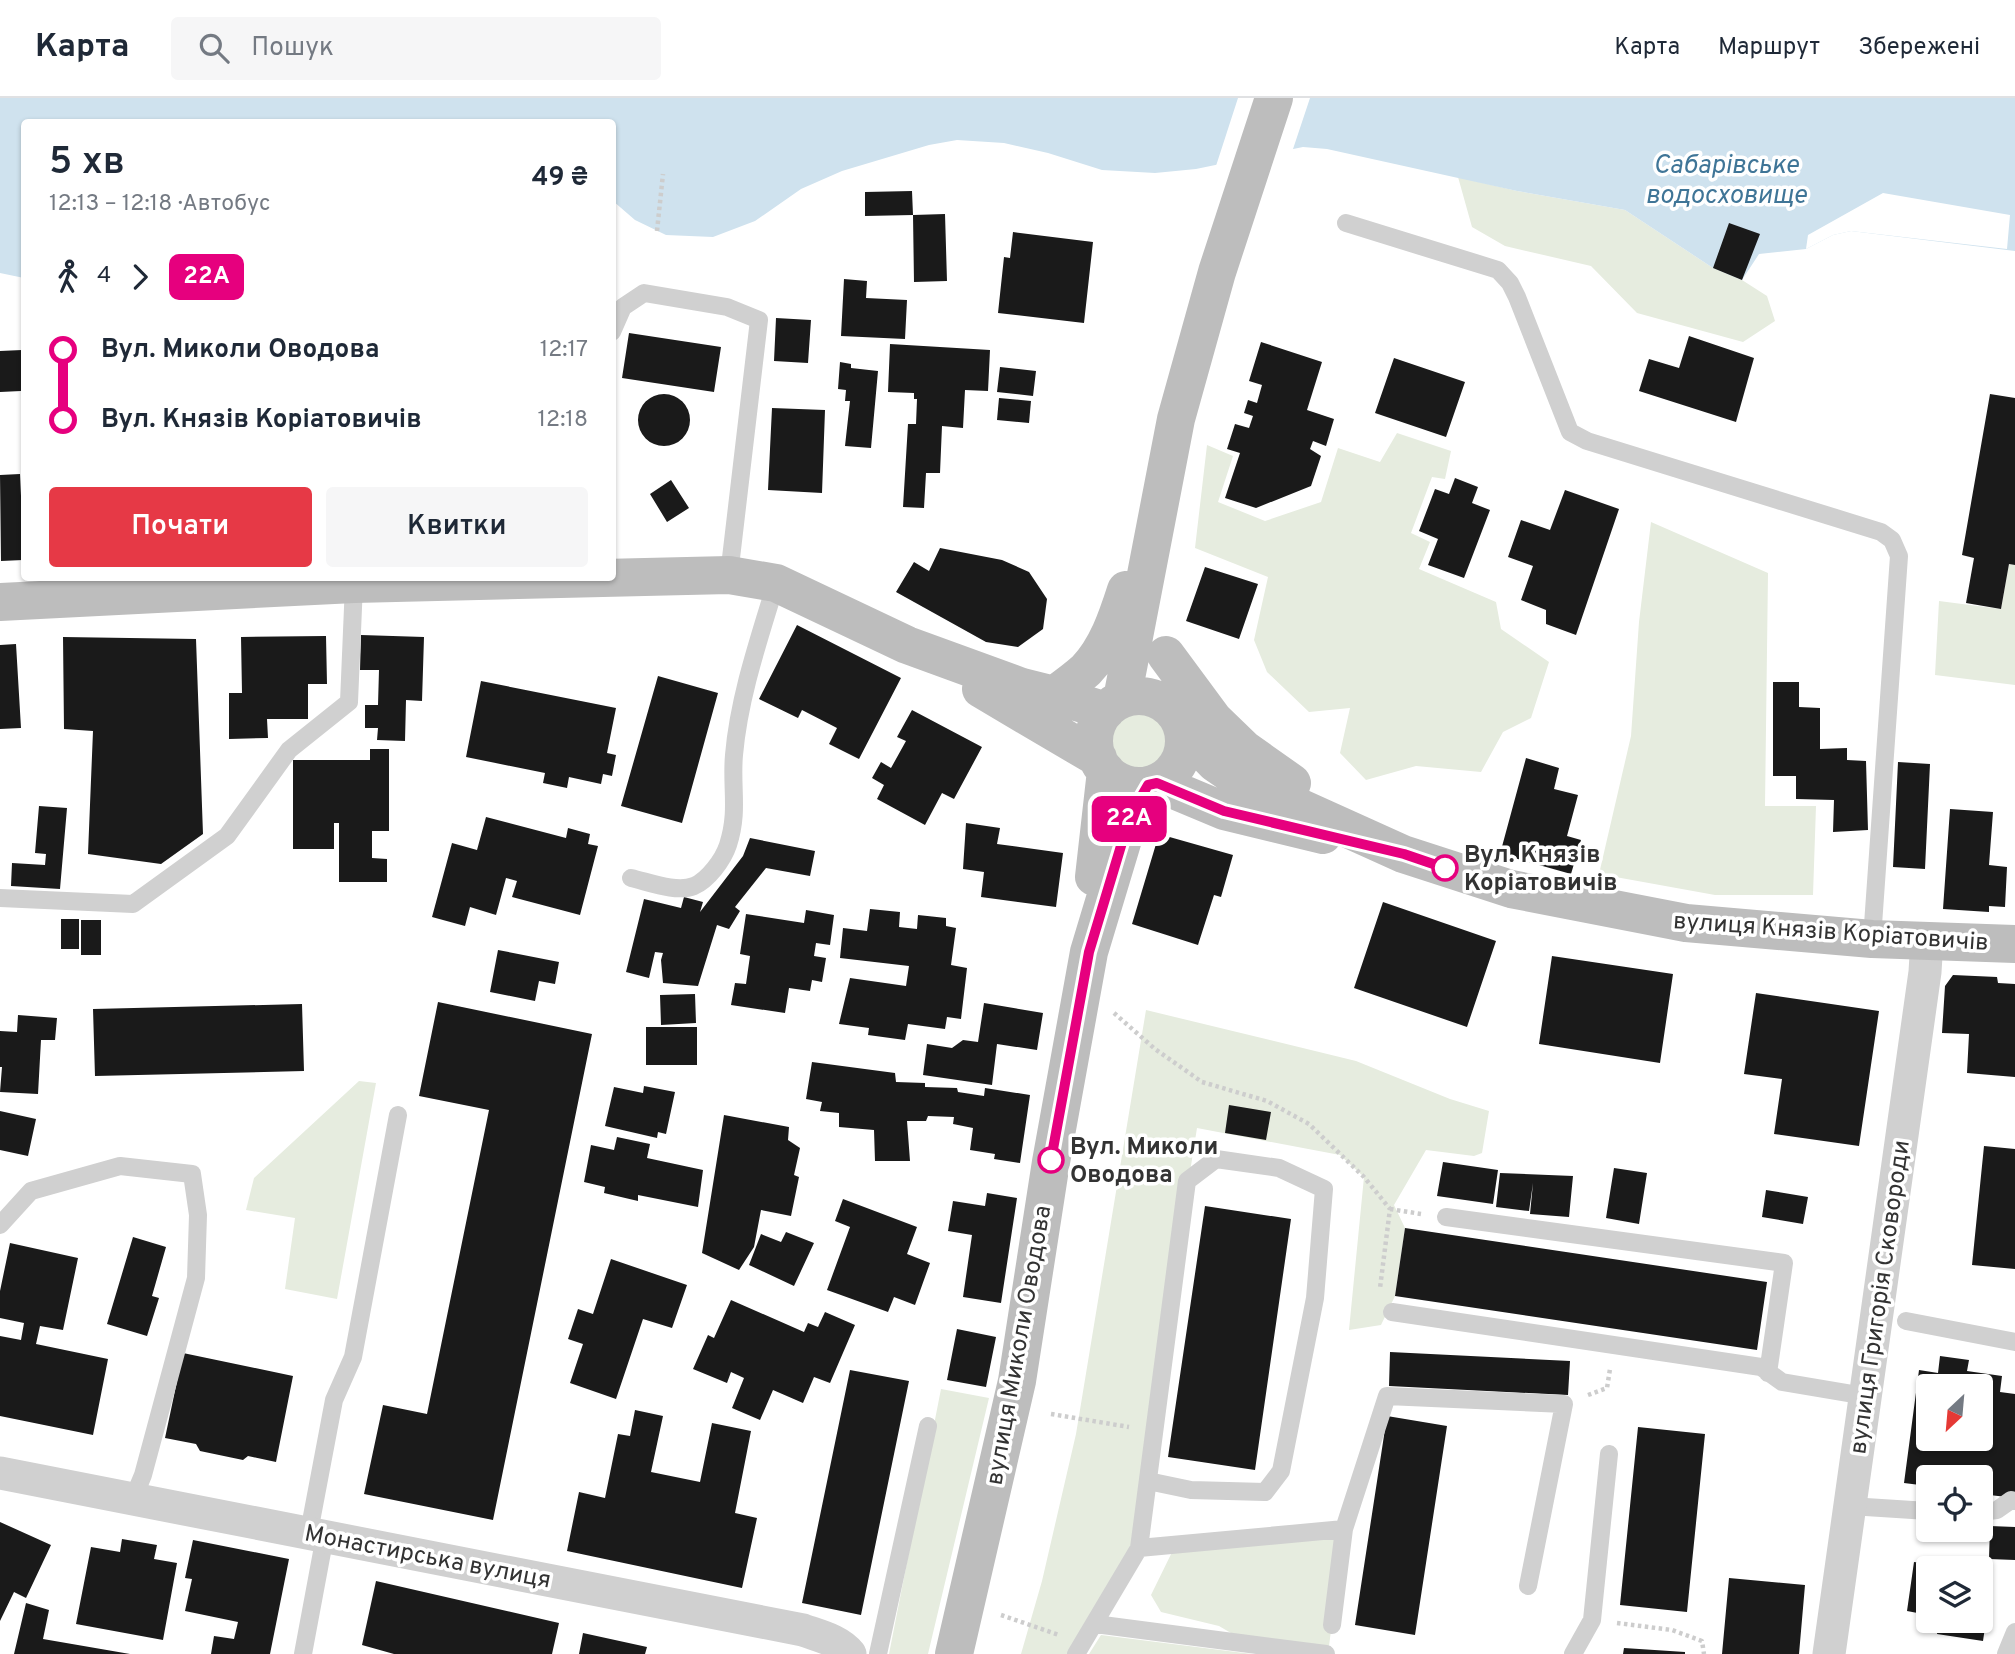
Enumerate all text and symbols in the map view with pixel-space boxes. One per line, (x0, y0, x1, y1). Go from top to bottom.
search box (171, 17, 661, 80)
text: Карта (35, 27, 129, 69)
icon: search (195, 29, 233, 67)
text: Пошук (251, 32, 334, 65)
text: Карта (1614, 33, 1680, 63)
text: Маршрут (1718, 33, 1820, 63)
text: Збережені (1858, 33, 1980, 63)
text: 5 хв (49, 139, 125, 188)
water label: Сабарівське водосховище (1645, 150, 1807, 213)
text: 49 ₴ (532, 162, 588, 195)
text: 12:13 – 12:18 · Автобус (49, 190, 271, 219)
icon: walk (49, 258, 87, 296)
icon: forward (121, 258, 159, 296)
text: 4 (97, 262, 111, 291)
text: 22А (183, 262, 230, 292)
text: Вул. Миколи Оводова (101, 334, 379, 367)
text: 12:17 (540, 336, 588, 365)
text: Вул. Князів Коріатовичів (101, 404, 422, 437)
text: 12:18 (538, 406, 588, 435)
button: Почати (49, 487, 312, 567)
button: Квитки (326, 487, 588, 567)
line badge: 22А (1089, 796, 1169, 842)
text: 22А (1106, 804, 1152, 834)
place label: Вул. Князів Коріатовичів (1464, 841, 1618, 899)
marker: Вул. Князів Коріатовичів (1432, 855, 1458, 881)
street label: вулиця Князів Коріатовичів (1672, 907, 1990, 959)
place label: Вул. Миколи Оводова (1070, 1133, 1218, 1191)
street label: вулиця Григорія Сковороди (1844, 1138, 1918, 1456)
marker: Вул. Миколи Оводова (1038, 1147, 1064, 1173)
street label: вулиця Миколи Оводова (981, 1203, 1059, 1488)
north arrow (1916, 1374, 1993, 1451)
map controls (1916, 1374, 1993, 1633)
button: locate (1916, 1465, 1993, 1542)
street label: Монастирська вулиця (302, 1519, 553, 1597)
button: layers (1916, 1556, 1993, 1633)

